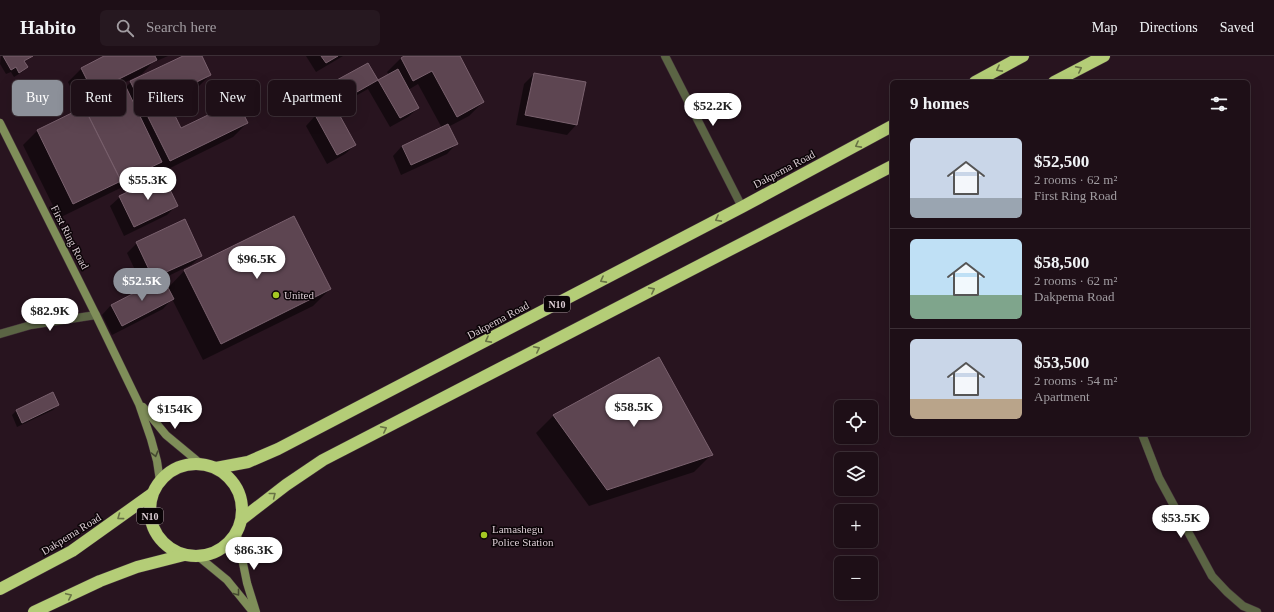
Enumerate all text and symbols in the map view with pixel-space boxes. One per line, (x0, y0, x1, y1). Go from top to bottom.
search box (100, 10, 380, 46)
text: Habito (20, 17, 76, 38)
icon: search (114, 17, 136, 39)
text: Search here (146, 19, 216, 35)
text: Map (1092, 20, 1117, 35)
text: Directions (1139, 20, 1198, 35)
text: Saved (1220, 20, 1254, 35)
one-way arrow (996, 64, 1003, 72)
one-way arrow (1074, 66, 1082, 74)
chip: Buy (12, 80, 63, 116)
chip: Rent (71, 80, 126, 116)
chip: Filters (134, 80, 198, 116)
chip: New (206, 80, 260, 116)
chip: Apartment (268, 80, 356, 116)
pin: $52.2K (680, 93, 746, 127)
icon: filters (1208, 93, 1230, 115)
text: 9 homes (910, 94, 969, 113)
text: $52.2K (693, 98, 733, 113)
one-way arrow (854, 140, 862, 148)
street label: Dakpema Road (751, 147, 817, 190)
text: $52,500 (1034, 152, 1089, 171)
icon: home (942, 154, 990, 202)
pin: $55.3K (115, 167, 181, 201)
text: $55.3K (128, 172, 168, 187)
text: 2 rooms · 62 m² (1034, 172, 1117, 187)
text: First Ring Road (1034, 188, 1117, 203)
street label: First Ring Road (49, 203, 92, 271)
one-way arrow (715, 215, 723, 222)
pin: $96.5K (224, 246, 290, 280)
text: $96.5K (237, 251, 277, 266)
text: $58,500 (1034, 253, 1089, 272)
icon: home (942, 255, 990, 303)
pin: $52.5K (109, 268, 175, 302)
text: $52.5K (122, 273, 162, 288)
text: 2 rooms · 62 m² (1034, 273, 1117, 288)
one-way arrow (600, 275, 607, 282)
one-way arrow (648, 287, 656, 294)
place label: United (284, 289, 314, 301)
text: Dakpema Road (1034, 289, 1115, 304)
marker: United (271, 290, 281, 300)
road number: N10 (544, 296, 570, 312)
pin: $82.9K (17, 298, 83, 332)
street label: Dakpema Road (465, 298, 531, 341)
text: $82.9K (30, 303, 70, 318)
one-way arrow (485, 335, 492, 343)
one-way arrow (533, 347, 540, 354)
text: $53,500 (1034, 353, 1089, 372)
icon: home (942, 355, 990, 403)
text: 2 rooms · 54 m² (1034, 373, 1117, 388)
text: Apartment (1034, 389, 1090, 404)
pin: $58.5K (601, 394, 667, 428)
pin: $154K (147, 396, 203, 430)
text: $58.5K (614, 399, 654, 414)
map controls (834, 400, 878, 600)
button: locate (834, 400, 878, 444)
text: $154K (157, 401, 193, 416)
one-way arrow (380, 426, 388, 434)
one-way arrow (150, 451, 159, 458)
button: layers (834, 452, 878, 496)
one-way arrow (268, 493, 275, 500)
button: + (834, 504, 878, 548)
pin: $53.5K (1148, 505, 1214, 539)
road number: N10 (137, 508, 163, 524)
text: $53.5K (1161, 510, 1201, 525)
street label: Dakpema Road (39, 511, 103, 557)
one-way arrow (118, 512, 125, 519)
place label: Lamashegu Police Station (492, 523, 554, 548)
marker: Lamashegu Police Station (479, 530, 489, 540)
pin: $86.3K (221, 537, 287, 571)
text: $86.3K (234, 542, 274, 557)
button: − (834, 556, 878, 600)
one-way arrow (233, 588, 240, 595)
one-way arrow (66, 592, 73, 600)

